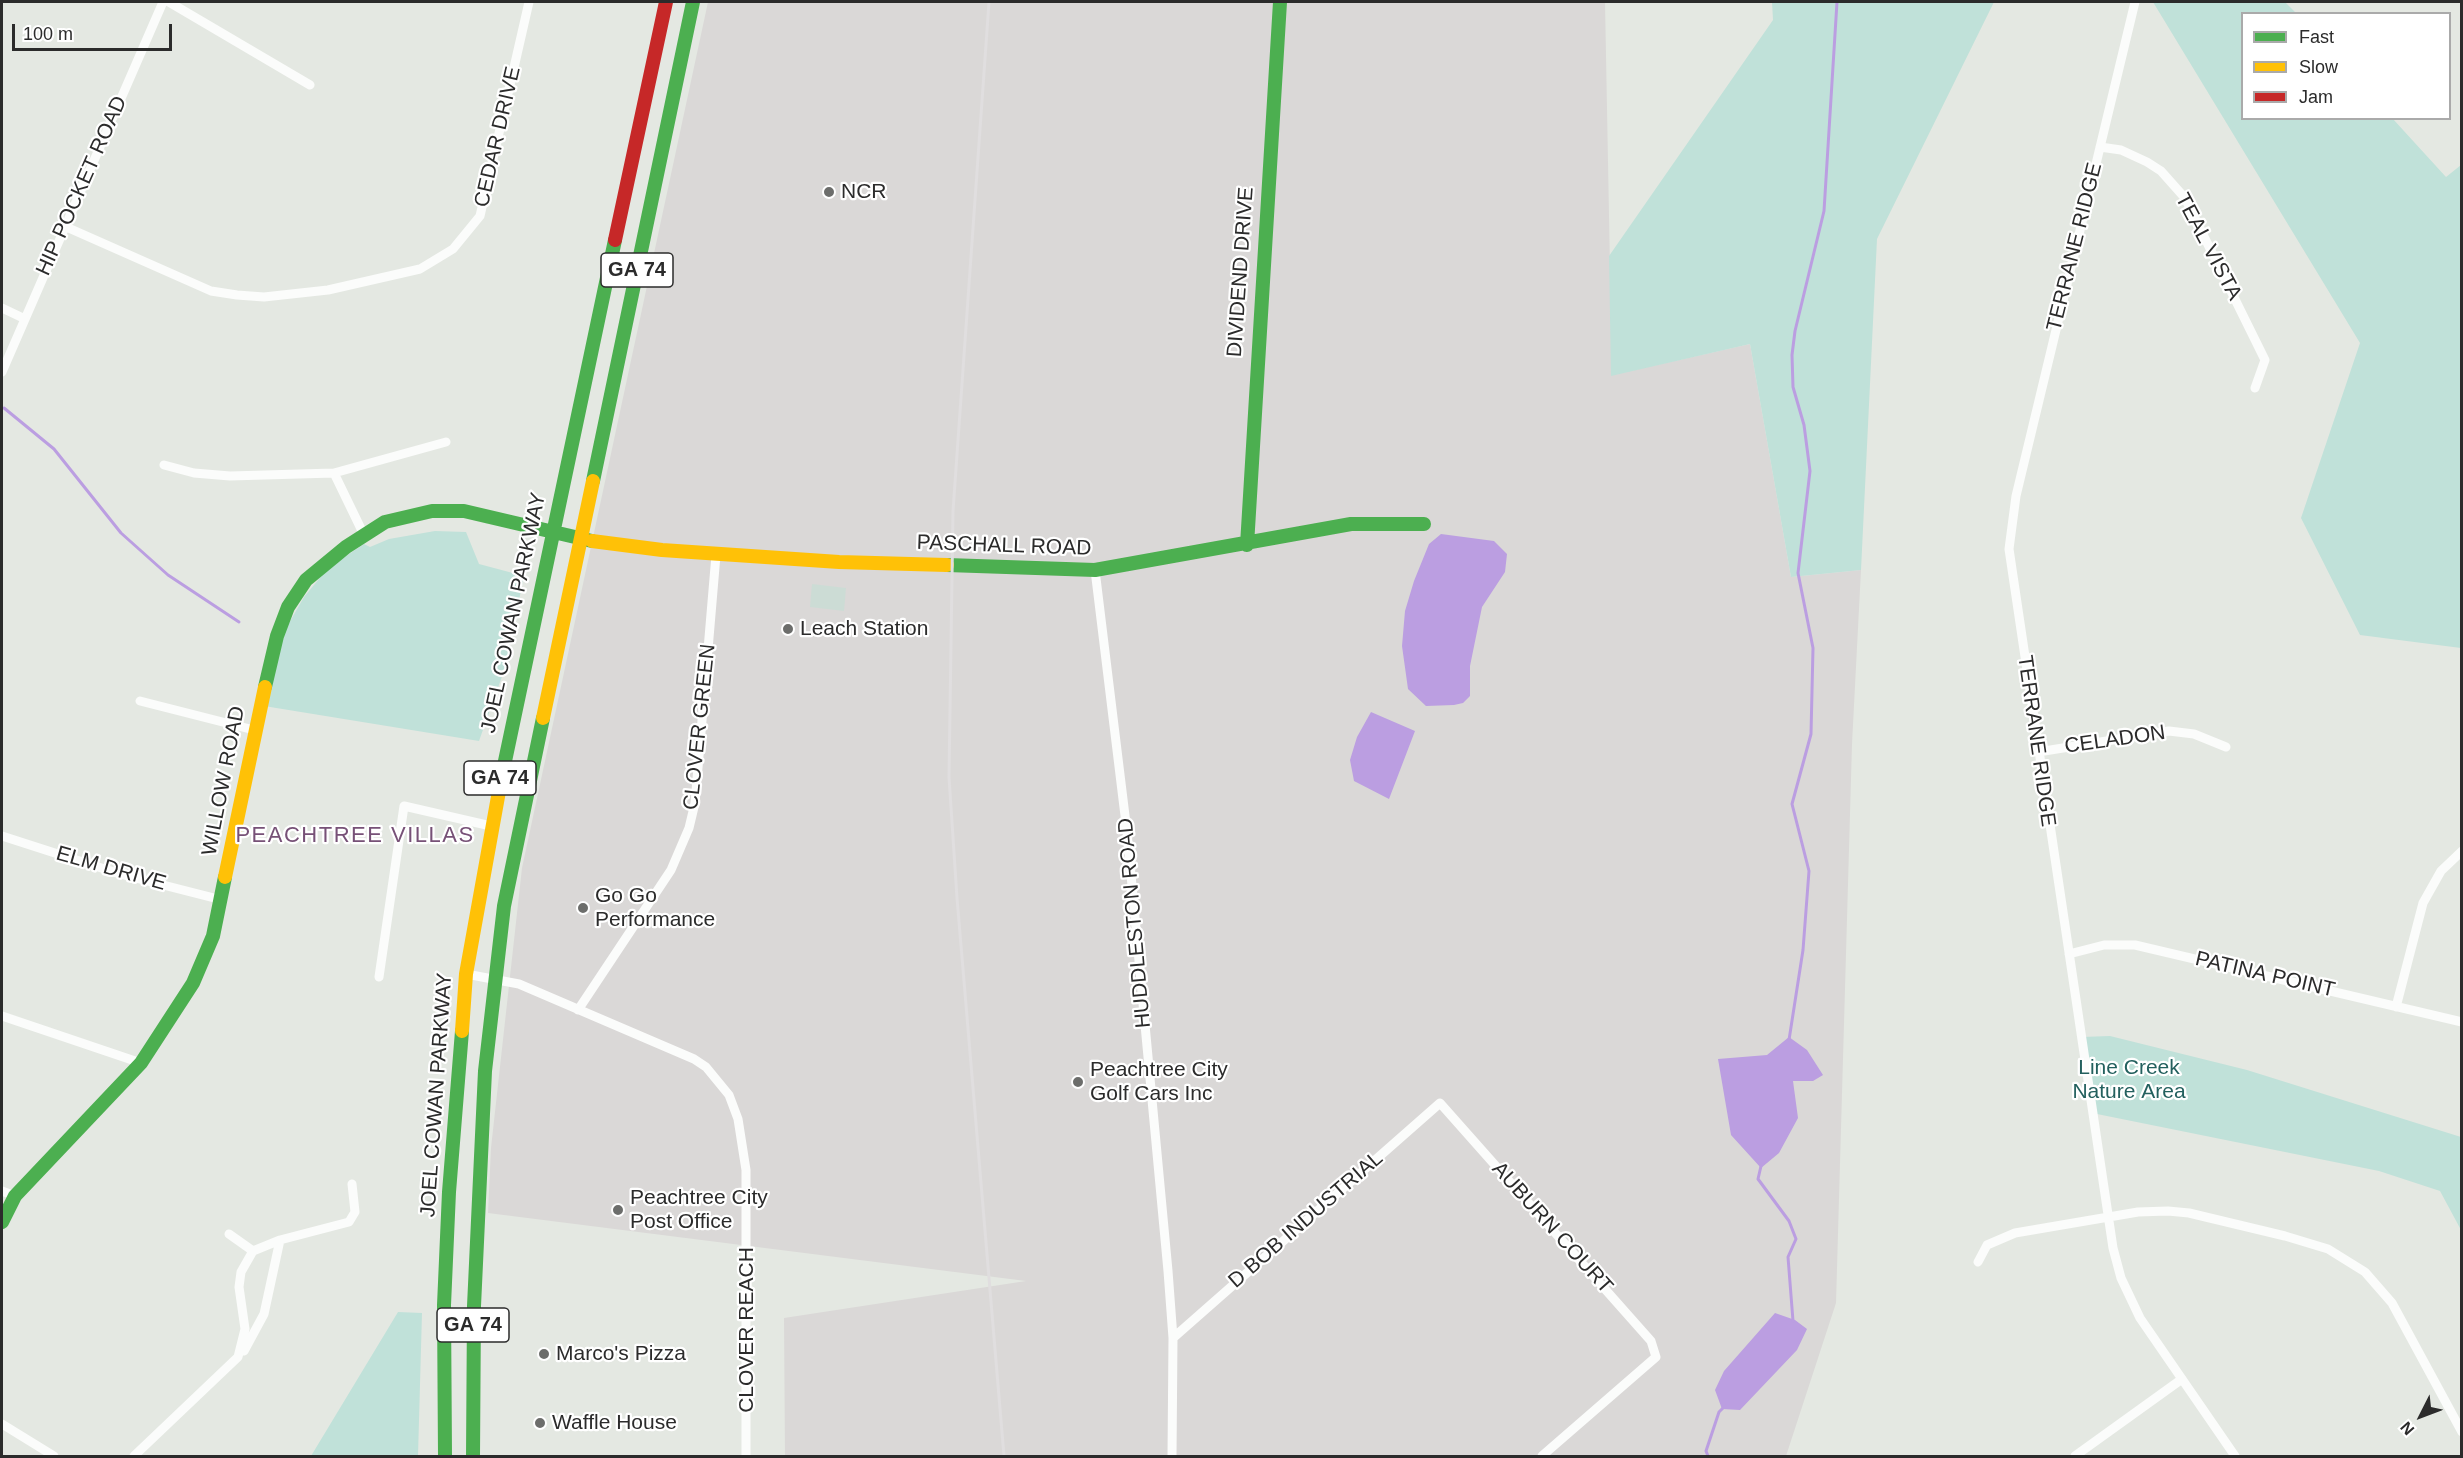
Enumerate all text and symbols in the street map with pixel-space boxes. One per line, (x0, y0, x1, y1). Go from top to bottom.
scale bar (15, 12, 176, 50)
legend (2241, 12, 2451, 120)
text: 100 m (23, 24, 73, 44)
text: Fast (2299, 27, 2334, 47)
text: Slow (2299, 57, 2338, 77)
street label: CEDAR DRIVE (470, 64, 526, 210)
text: Jam (2299, 87, 2333, 107)
street label: HIP POCKET ROAD (31, 92, 133, 280)
street label: TERRANE RIDGE (2042, 160, 2108, 334)
place label: NCR (841, 179, 886, 205)
marker: NCR (822, 185, 836, 199)
street label: DIVIDEND DRIVE (1222, 186, 1260, 358)
street label: TEAL VISTA (2169, 189, 2247, 305)
road number: GA 74 (601, 253, 673, 287)
street label: JOEL COWAN PARKWAY (476, 491, 552, 735)
street label: PASCHALL ROAD (916, 530, 1092, 562)
place label: Leach Station (800, 616, 928, 642)
marker: Leach Station (781, 622, 795, 636)
street label: CLOVER GREEN (679, 643, 721, 811)
street label: TERRANE RIDGE (2012, 654, 2060, 828)
street label: WILLOW ROAD (197, 704, 251, 858)
street label: CELADON (2063, 720, 2167, 760)
road number: GA 74 (464, 761, 536, 795)
street label: HUDDLESTON ROAD (1113, 817, 1157, 1029)
district label: PEACHTREE VILLAS (235, 823, 475, 849)
street label: ELM DRIVE (53, 841, 169, 897)
place label: Go Go Performance (595, 883, 715, 933)
marker: Go Go Performance (576, 901, 590, 915)
street label: PATINA POINT (2193, 947, 2337, 1003)
street label: JOEL COWAN PARKWAY (416, 972, 458, 1218)
park label: Line Creek Nature Area (2072, 1055, 2186, 1105)
place label: Peachtree City Golf Cars Inc (1090, 1057, 1228, 1107)
marker: Peachtree City Golf Cars Inc (1071, 1075, 1085, 1089)
street label: D BOB INDUSTRIAL (1224, 1146, 1388, 1294)
street label: AUBURN COURT (1486, 1157, 1618, 1299)
place label: Peachtree City Post Office (630, 1185, 768, 1235)
marker: Peachtree City Post Office (611, 1203, 625, 1217)
street label: CLOVER REACH (734, 1247, 760, 1413)
road number: GA 74 (437, 1308, 509, 1342)
place label: Marco's Pizza (556, 1341, 686, 1367)
marker: Marco's Pizza (537, 1347, 551, 1361)
north arrow (2391, 1386, 2451, 1446)
place label: Waffle House (552, 1410, 677, 1436)
marker: Waffle House (533, 1416, 547, 1430)
text: N (2397, 1418, 2417, 1438)

